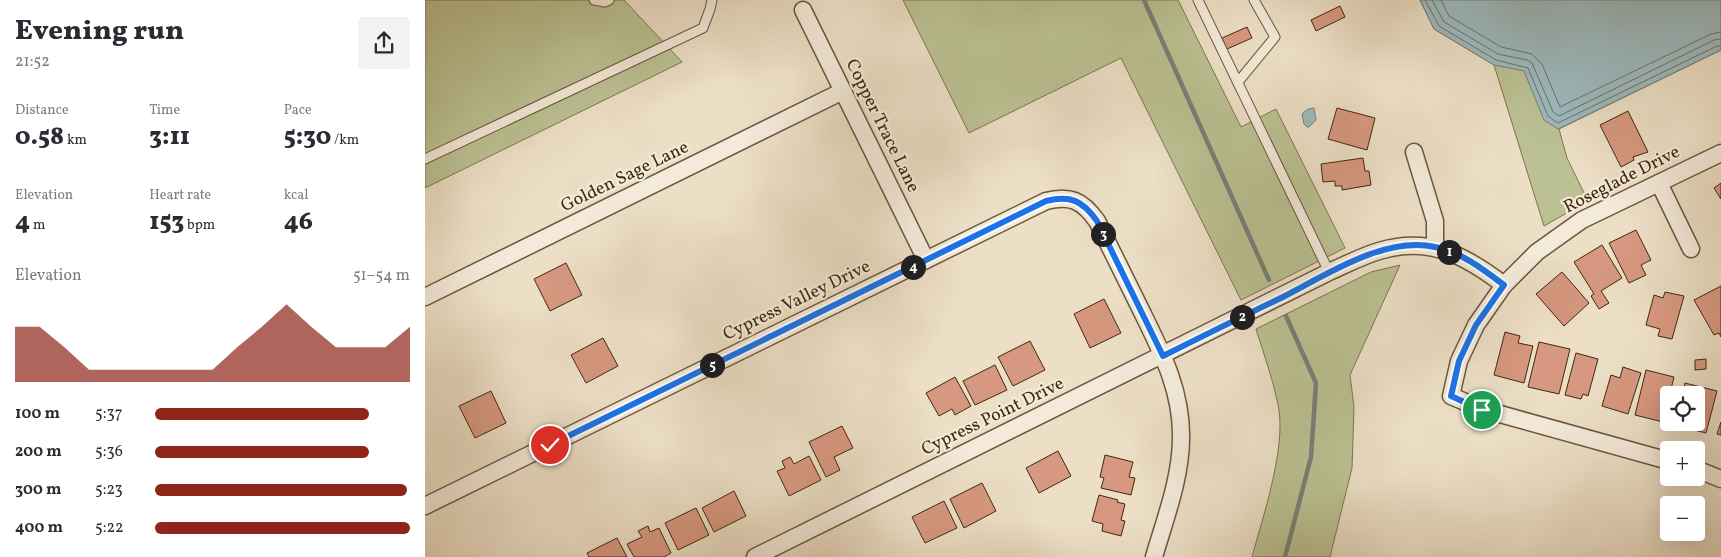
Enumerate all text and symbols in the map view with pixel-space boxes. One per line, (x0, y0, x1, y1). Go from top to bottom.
text: Evening run (15, 12, 184, 51)
button: share (358, 17, 410, 69)
text: 21:52 (15, 51, 50, 73)
street label: Copper Trace Lane (839, 55, 925, 197)
text: Distance (15, 101, 69, 120)
text: Time (149, 101, 180, 120)
text: Pace (284, 101, 312, 120)
text: 0.58 (15, 120, 64, 155)
text: 3:11 (149, 120, 190, 155)
text: 5:30 (284, 120, 331, 155)
text: km (64, 131, 87, 150)
text: /km (331, 131, 359, 150)
street label: Golden Sage Lane (557, 135, 693, 219)
street label: Roseglade Drive (1559, 140, 1685, 220)
text: Elevation (15, 186, 73, 205)
text: Heart rate (149, 186, 211, 205)
text: kcal (284, 186, 309, 205)
text: 4 (15, 205, 30, 240)
text: 153 (149, 205, 184, 240)
text: 46 (284, 205, 313, 240)
text: m (30, 216, 45, 235)
text: bpm (184, 216, 215, 235)
pin: 3 (1091, 222, 1115, 246)
text: 3 (1100, 225, 1107, 244)
pin: 1 (1437, 240, 1461, 264)
text: 1 (1447, 243, 1452, 262)
street label: Cypress Valley Drive (719, 254, 875, 348)
pin: 4 (901, 254, 925, 280)
text: 4 (909, 258, 918, 277)
text: Elevation (15, 265, 82, 287)
text: 51–54 m (353, 265, 410, 287)
pin: 2 (1229, 304, 1255, 330)
text: 2 (1239, 308, 1246, 327)
pin: 5 (699, 352, 725, 378)
text: 5 (709, 356, 716, 375)
street label: Cypress Point Drive (917, 372, 1069, 462)
map controls (1660, 386, 1705, 541)
button: locate (1660, 386, 1705, 431)
pin (1461, 389, 1503, 431)
icon: arrive (1468, 396, 1496, 424)
text: 100 m (15, 403, 60, 425)
text: 5:37 (95, 403, 122, 425)
pin (529, 424, 571, 466)
icon: check (536, 431, 564, 459)
text: 200 m (15, 441, 62, 463)
text: 5:36 (95, 441, 123, 463)
button: + (1660, 441, 1705, 486)
text: 300 m (15, 479, 61, 501)
text: 5:23 (95, 479, 123, 501)
button: − (1660, 496, 1705, 541)
text: 400 m (15, 517, 63, 539)
text: 5:22 (95, 517, 124, 539)

